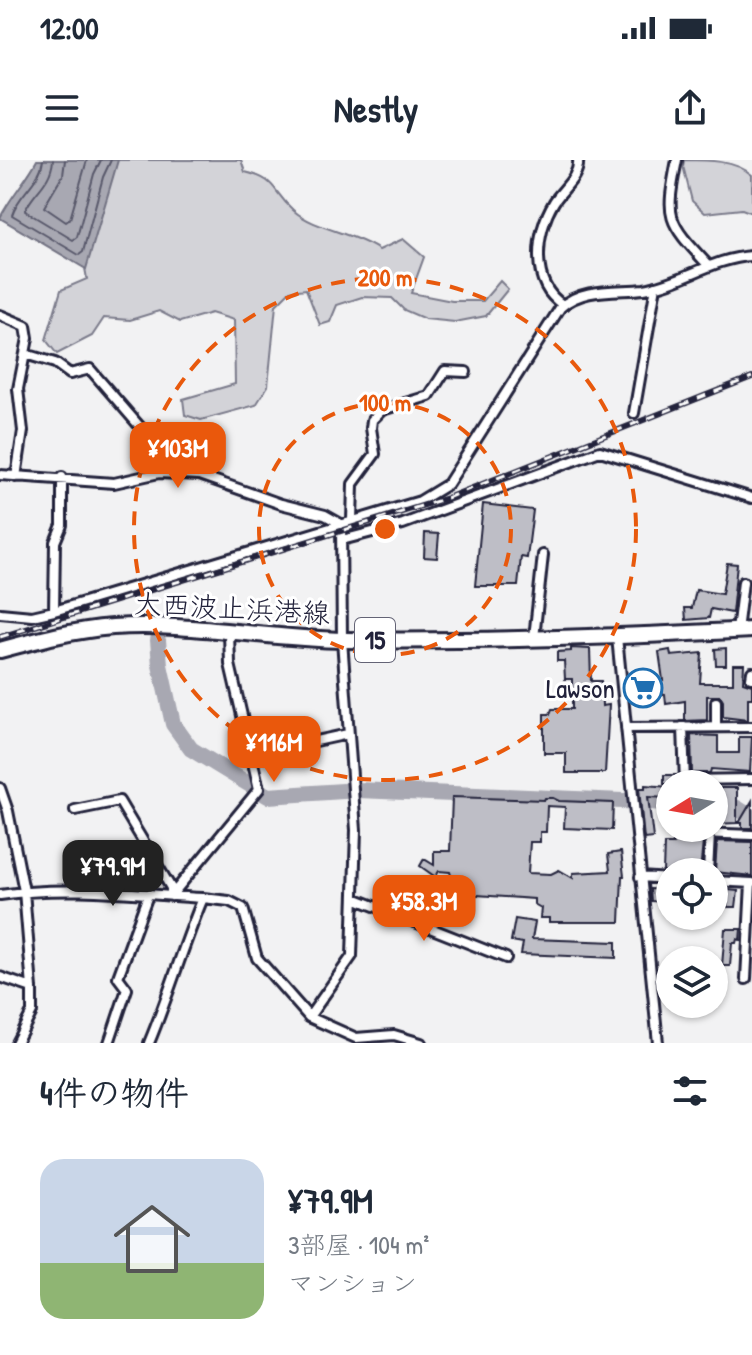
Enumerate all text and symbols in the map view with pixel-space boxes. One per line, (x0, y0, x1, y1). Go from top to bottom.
text: 12:00 (40, 8, 99, 48)
text: Nestly (334, 84, 418, 133)
icon: menu (40, 86, 84, 130)
icon: share (668, 86, 712, 130)
text: 200 m (358, 261, 412, 293)
text: 100 m (359, 386, 411, 418)
pin: ¥103M (122, 422, 234, 490)
text: ¥103M (148, 430, 208, 465)
centre of rings (371, 515, 399, 543)
street label: 大西波止浜港線 (133, 584, 331, 632)
road number: 15 (355, 618, 395, 662)
supermarket icon: Lawson (622, 667, 664, 709)
place label: Lawson (546, 669, 615, 707)
pin: ¥116M (218, 716, 330, 784)
text: ¥116M (246, 724, 302, 759)
north arrow (656, 770, 728, 842)
map controls (656, 770, 728, 1018)
pin: ¥79.9M (48, 840, 178, 908)
text: ¥79.9M (80, 848, 146, 883)
button: locate (656, 858, 728, 930)
pin: ¥58.3M (359, 875, 489, 943)
text: ¥58.3M (390, 883, 458, 918)
button: layers (656, 946, 728, 1018)
icon: filters (668, 1069, 712, 1113)
text: 4件の物件 (40, 1070, 189, 1116)
text: ¥79.9M (288, 1178, 373, 1224)
icon: home (104, 1191, 200, 1287)
text: 3部屋 · 104 m² (288, 1227, 429, 1262)
text: マンション (288, 1265, 417, 1300)

